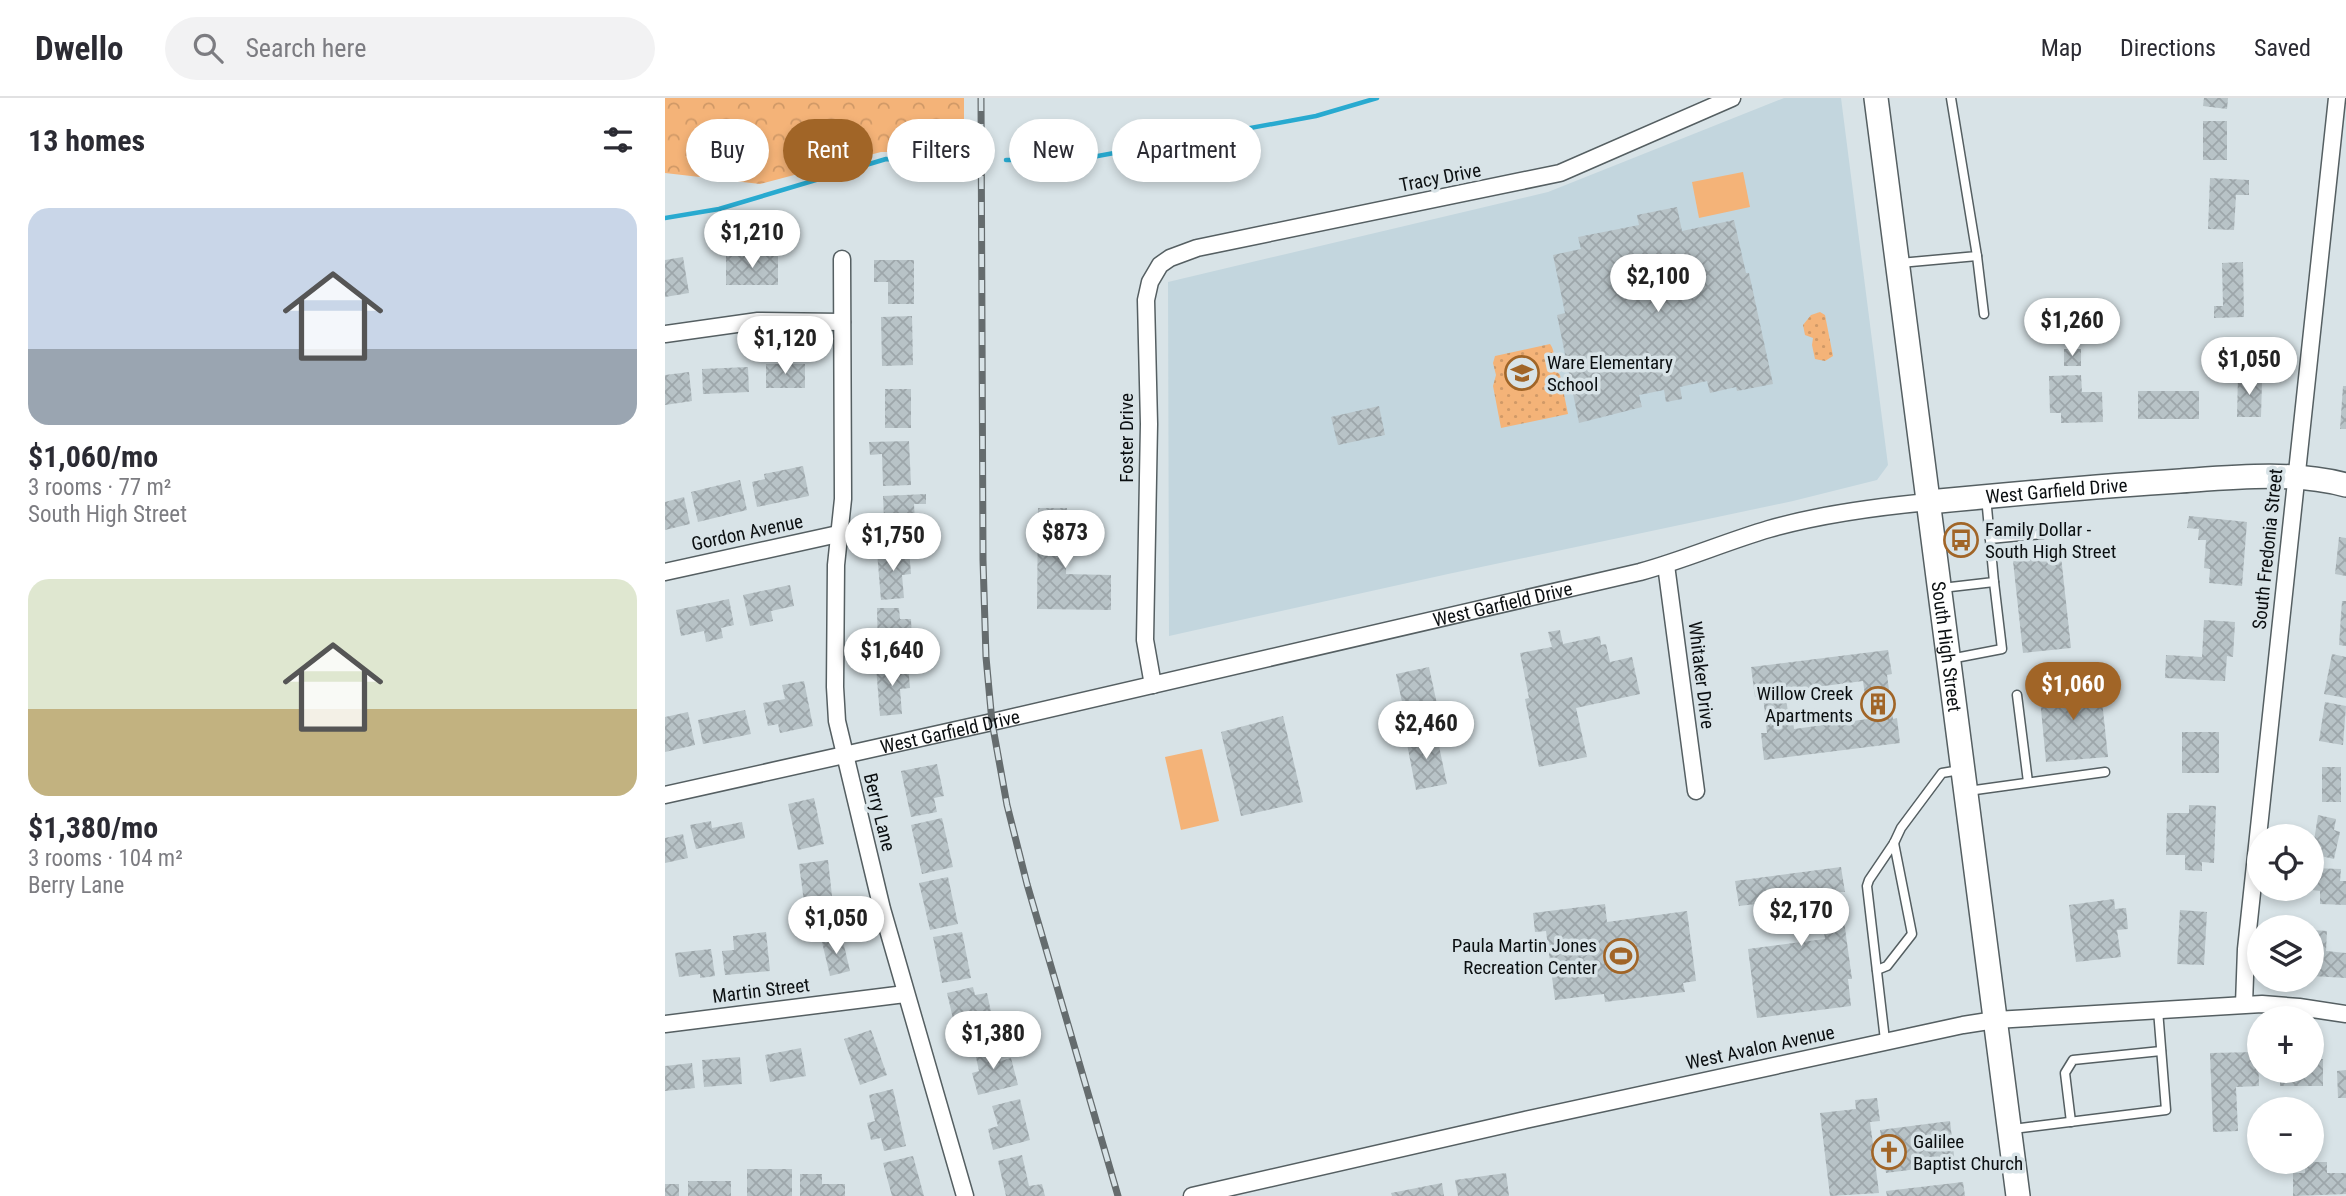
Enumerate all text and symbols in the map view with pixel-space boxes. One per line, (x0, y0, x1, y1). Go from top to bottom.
search box (165, 17, 655, 80)
text: Dwello (35, 29, 123, 68)
icon: search (189, 29, 227, 67)
text: Search here (245, 33, 366, 63)
text: Map (2041, 34, 2082, 62)
text: Directions (2120, 34, 2216, 62)
text: Saved (2254, 34, 2311, 62)
chip: Buy (686, 119, 769, 182)
chip: Rent (783, 119, 873, 182)
chip: Filters (887, 119, 995, 182)
chip: New (1009, 119, 1098, 182)
chip: Apartment (1112, 119, 1261, 182)
icon: filters (599, 121, 637, 159)
text: 13 homes (28, 123, 145, 158)
street label: Tracy Drive (1397, 158, 1483, 197)
pin: $1,210 (695, 211, 809, 270)
text: $1,210 (720, 219, 784, 246)
icon: home (270, 253, 396, 379)
pin: $2,100 (1601, 254, 1715, 314)
text: $2,100 (1626, 263, 1690, 290)
pin: $1,260 (2015, 299, 2129, 358)
text: $1,260 (2040, 307, 2104, 334)
pin: $1,120 (728, 316, 842, 376)
text: $1,120 (753, 325, 817, 352)
pin: $1,050 (2192, 338, 2306, 397)
text: $1,050 (2217, 346, 2281, 373)
place label: Ware Elementary School (1547, 351, 1673, 396)
school or university icon: Ware Elementary School (1503, 354, 1541, 392)
street label: Foster Drive (1115, 393, 1138, 483)
text: $1,060/mo (28, 439, 158, 474)
street label: South Fredonia Street (2248, 467, 2287, 631)
text: 3 rooms · 77 m² (28, 474, 171, 501)
street label: West Garfield Drive (1985, 474, 2128, 509)
text: South High Street (28, 501, 187, 528)
street label: Gordon Avenue (689, 509, 805, 556)
pin: $873 (1024, 510, 1106, 570)
pin: $1,750 (836, 514, 950, 573)
place label: Family Dollar - South High Street (1985, 518, 2116, 563)
text: $873 (1042, 519, 1088, 546)
bus stop icon: Family Dollar - South High Street (1942, 521, 1980, 559)
text: $1,750 (861, 522, 925, 549)
street label: West Garfield Drive (1431, 577, 1575, 632)
street label: South High Street (1927, 580, 1966, 713)
street label: Whitaker Drive (1684, 620, 1720, 730)
icon: home (270, 624, 396, 750)
pin: $1,640 (835, 628, 949, 688)
text: $1,640 (860, 637, 924, 664)
pin: $1,060 (2016, 662, 2130, 722)
text: $1,060 (2041, 671, 2105, 698)
place label: Willow Creek Apartments (1756, 682, 1853, 727)
building icon: Willow Creek Apartments (1859, 685, 1897, 723)
pin: $2,460 (1369, 702, 1483, 761)
street label: West Garfield Drive (878, 705, 1022, 759)
text: $2,460 (1394, 710, 1458, 737)
street label: Berry Lane (859, 771, 900, 854)
text: $1,380/mo (28, 810, 158, 845)
map controls (2247, 824, 2324, 1174)
button: locate (2247, 824, 2324, 901)
text: 3 rooms · 104 m² (28, 845, 183, 872)
text: Berry Lane (28, 872, 124, 899)
pin: $2,170 (1744, 888, 1858, 948)
pin: $1,050 (779, 896, 893, 956)
text: $2,170 (1769, 897, 1833, 924)
text: $1,050 (804, 905, 868, 932)
button: layers (2247, 915, 2324, 992)
place label: Paula Martin Jones Recreation Center (1452, 934, 1597, 979)
sports icon: Paula Martin Jones Recreation Center (1602, 937, 1640, 975)
street label: Martin Street (711, 973, 811, 1008)
button: + (2247, 1006, 2324, 1083)
pin: $1,380 (936, 1012, 1050, 1071)
text: $1,380 (961, 1020, 1025, 1047)
street label: West Avalon Avenue (1684, 1020, 1837, 1074)
button: − (2247, 1097, 2324, 1174)
place label: Galilee Baptist Church (1913, 1130, 2023, 1175)
church icon: Galilee Baptist Church (1870, 1133, 1908, 1171)

